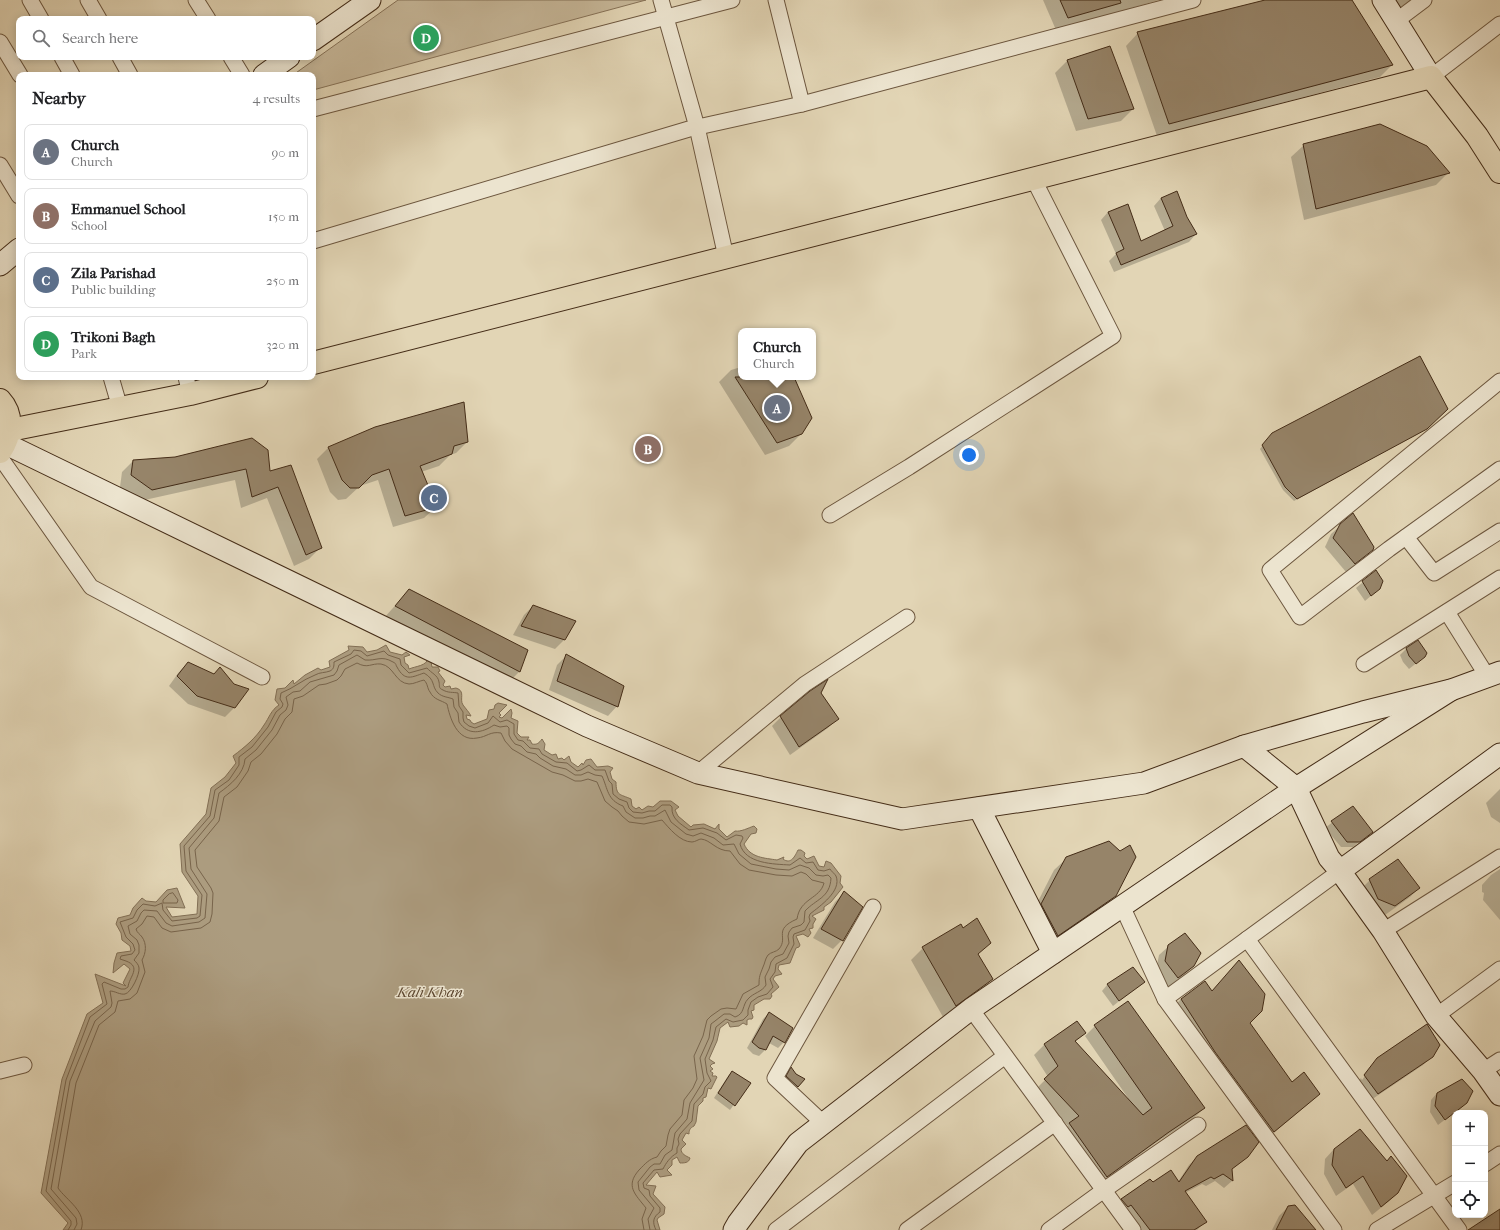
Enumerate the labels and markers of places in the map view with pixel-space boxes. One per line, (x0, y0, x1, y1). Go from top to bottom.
pin: D (413, 23, 439, 53)
pin: A (764, 393, 790, 423)
pin: B (635, 434, 661, 464)
pin: C (421, 483, 447, 513)

